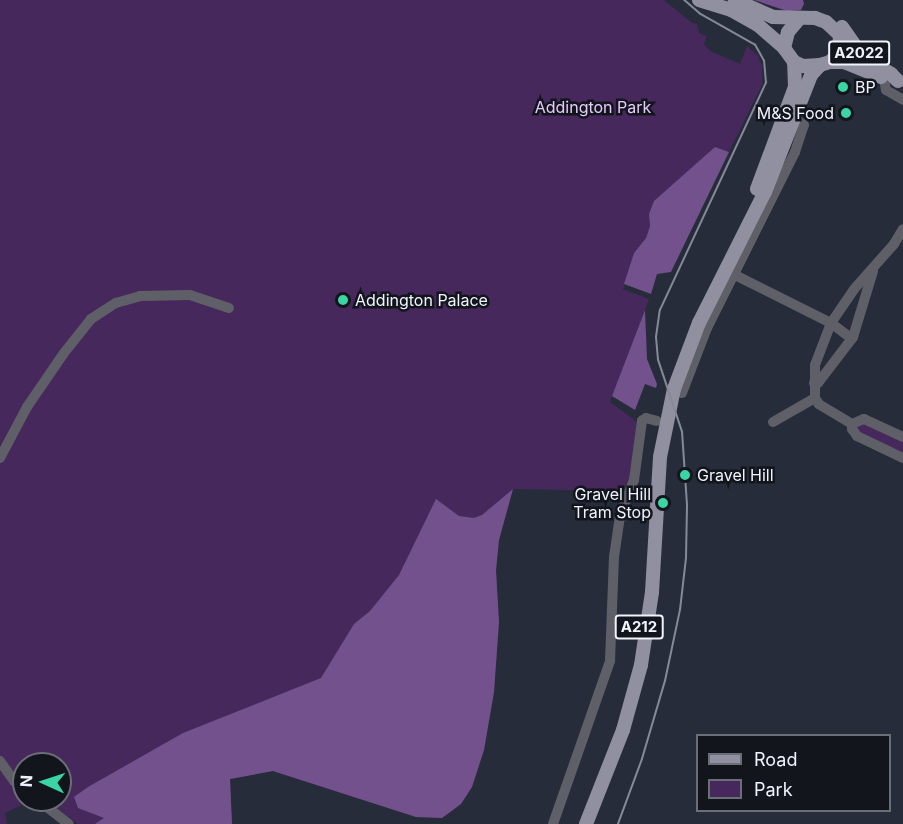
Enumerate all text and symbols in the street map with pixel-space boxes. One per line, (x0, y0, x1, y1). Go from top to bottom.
road number: A2022 (828, 41, 890, 65)
place label: BP (855, 77, 876, 97)
marker: BP (836, 80, 850, 94)
park label: Addington Park (535, 97, 651, 117)
place label: M&S Food (757, 103, 834, 123)
marker: M&S Food (839, 106, 853, 120)
place label: Addington Palace (355, 290, 488, 310)
marker: Addington Palace (336, 293, 350, 307)
place label: Gravel Hill (697, 465, 774, 485)
marker: Gravel Hill (678, 468, 692, 482)
place label: Gravel Hill Tram Stop (573, 484, 651, 522)
marker: Gravel Hill Tram Stop (656, 496, 670, 510)
road number: A212 (614, 615, 664, 639)
legend (696, 734, 891, 812)
text: Road (754, 749, 797, 770)
north arrow (12, 752, 72, 812)
text: N (16, 775, 36, 788)
text: Park (754, 779, 793, 800)

